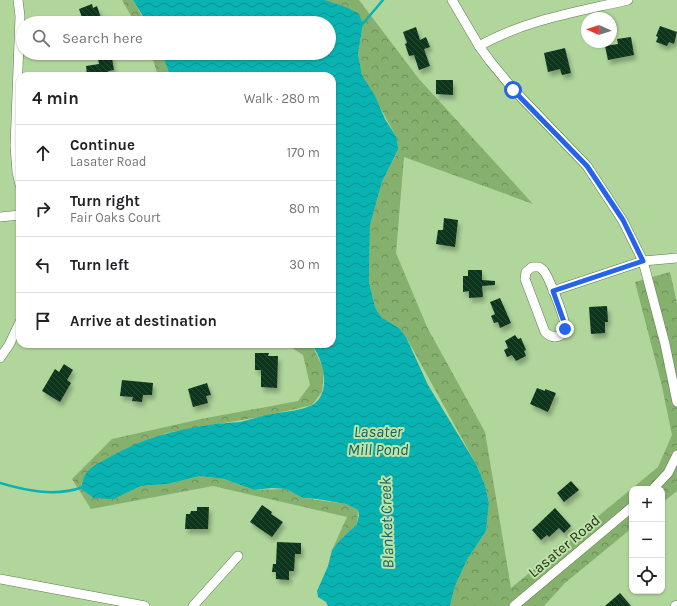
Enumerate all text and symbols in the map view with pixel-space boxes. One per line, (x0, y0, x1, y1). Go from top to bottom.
north arrow (581, 12, 617, 48)
search box (16, 16, 336, 60)
icon: search (30, 27, 52, 49)
text: Search here (62, 29, 143, 47)
route start (504, 81, 522, 99)
text: 4 min (32, 88, 79, 108)
text: Walk · 280 m (244, 91, 320, 106)
text: Continue (70, 136, 135, 154)
icon: ahead (32, 142, 54, 164)
text: 170 m (287, 145, 320, 160)
text: Lasater Road (70, 154, 147, 169)
text: Turn right (70, 192, 140, 210)
icon: right (32, 198, 54, 220)
text: 80 m (289, 201, 320, 216)
text: Fair Oaks Court (70, 210, 161, 225)
icon: left (32, 254, 54, 276)
text: Turn left (70, 256, 129, 274)
text: 30 m (289, 257, 320, 272)
icon: arrive (32, 310, 54, 332)
text: Arrive at destination (70, 312, 217, 330)
route end (556, 320, 574, 338)
water label: Lasater Mill Pond (347, 422, 409, 459)
water label: Blanket Creek (375, 476, 398, 569)
map controls (629, 486, 665, 594)
button: + (629, 486, 665, 522)
street label: Lasater Road (524, 511, 604, 581)
button: − (629, 522, 665, 558)
button: locate (629, 558, 665, 594)

